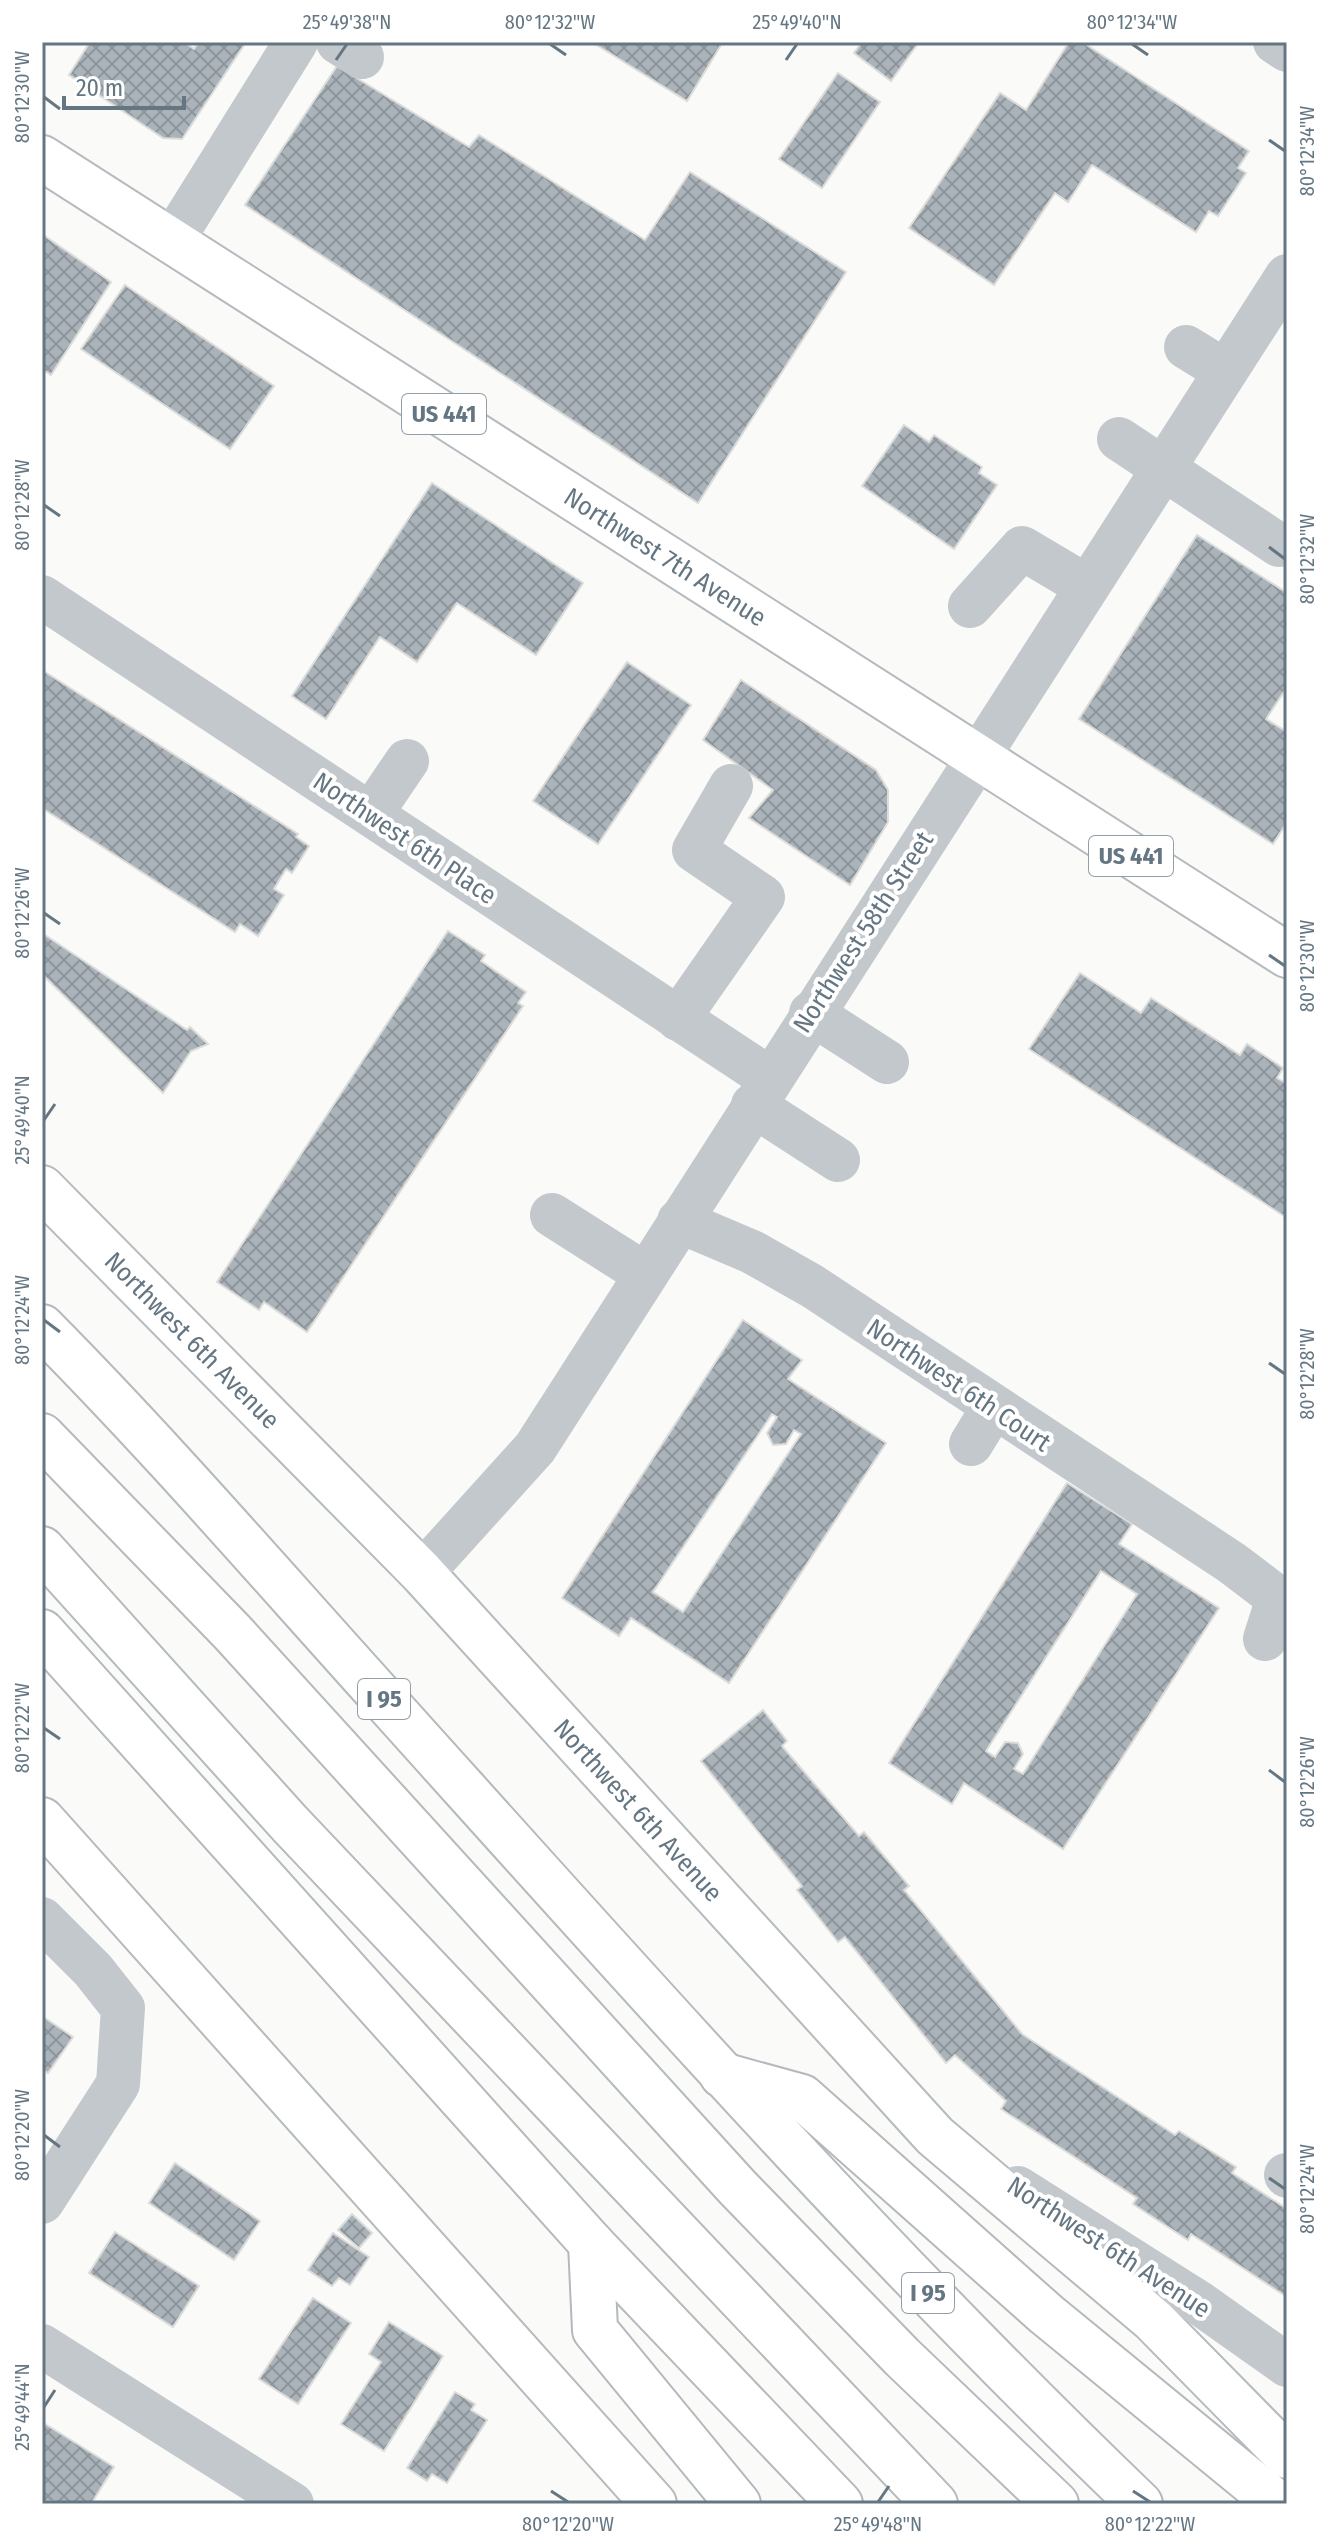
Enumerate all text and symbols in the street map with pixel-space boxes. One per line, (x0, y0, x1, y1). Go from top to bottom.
text: 25°49'38"N (303, 10, 391, 34)
text: 80°12'32"W (505, 10, 595, 34)
text: 25°49'40"N (752, 10, 842, 34)
text: 80°12'34"W (1087, 10, 1177, 34)
text: 80°12'30"W (10, 51, 34, 143)
scale bar (64, 60, 184, 110)
text: 20 m (76, 74, 123, 102)
text: 80°12'34"W (1295, 106, 1319, 196)
road number: US 441 (402, 394, 486, 434)
text: 80°12'28"W (10, 459, 34, 551)
street label: Northwest 7th Avenue (558, 481, 772, 633)
text: 80°12'32"W (1295, 514, 1319, 604)
street label: Northwest 6th Place (307, 766, 502, 911)
street label: Northwest 58th Street (787, 825, 940, 1039)
road number: US 441 (1089, 836, 1173, 876)
text: 80°12'26"W (10, 867, 34, 959)
text: 80°12'30"W (1295, 920, 1319, 1012)
text: 25°49'40"N (10, 1075, 34, 1165)
street label: Northwest 6th Avenue (98, 1246, 286, 1435)
text: 80°12'24"W (10, 1275, 34, 1365)
street label: Northwest 6th Court (861, 1312, 1057, 1459)
text: 80°12'28"W (1295, 1328, 1319, 1420)
road number: I 95 (358, 1679, 410, 1719)
text: 80°12'22"W (10, 1683, 34, 1773)
street label: Northwest 6th Avenue (547, 1713, 729, 1908)
text: 80°12'26"W (1295, 1736, 1319, 1828)
text: 80°12'20"W (10, 2089, 34, 2181)
text: 80°12'24"W (1295, 2144, 1319, 2234)
street label: Northwest 6th Avenue (1001, 2170, 1216, 2325)
road number: I 95 (902, 2273, 954, 2313)
text: 25°49'44"N (10, 2363, 34, 2451)
text: 80°12'20"W (522, 2512, 614, 2536)
text: 25°49'48"N (834, 2512, 922, 2536)
text: 80°12'22"W (1105, 2512, 1195, 2536)

